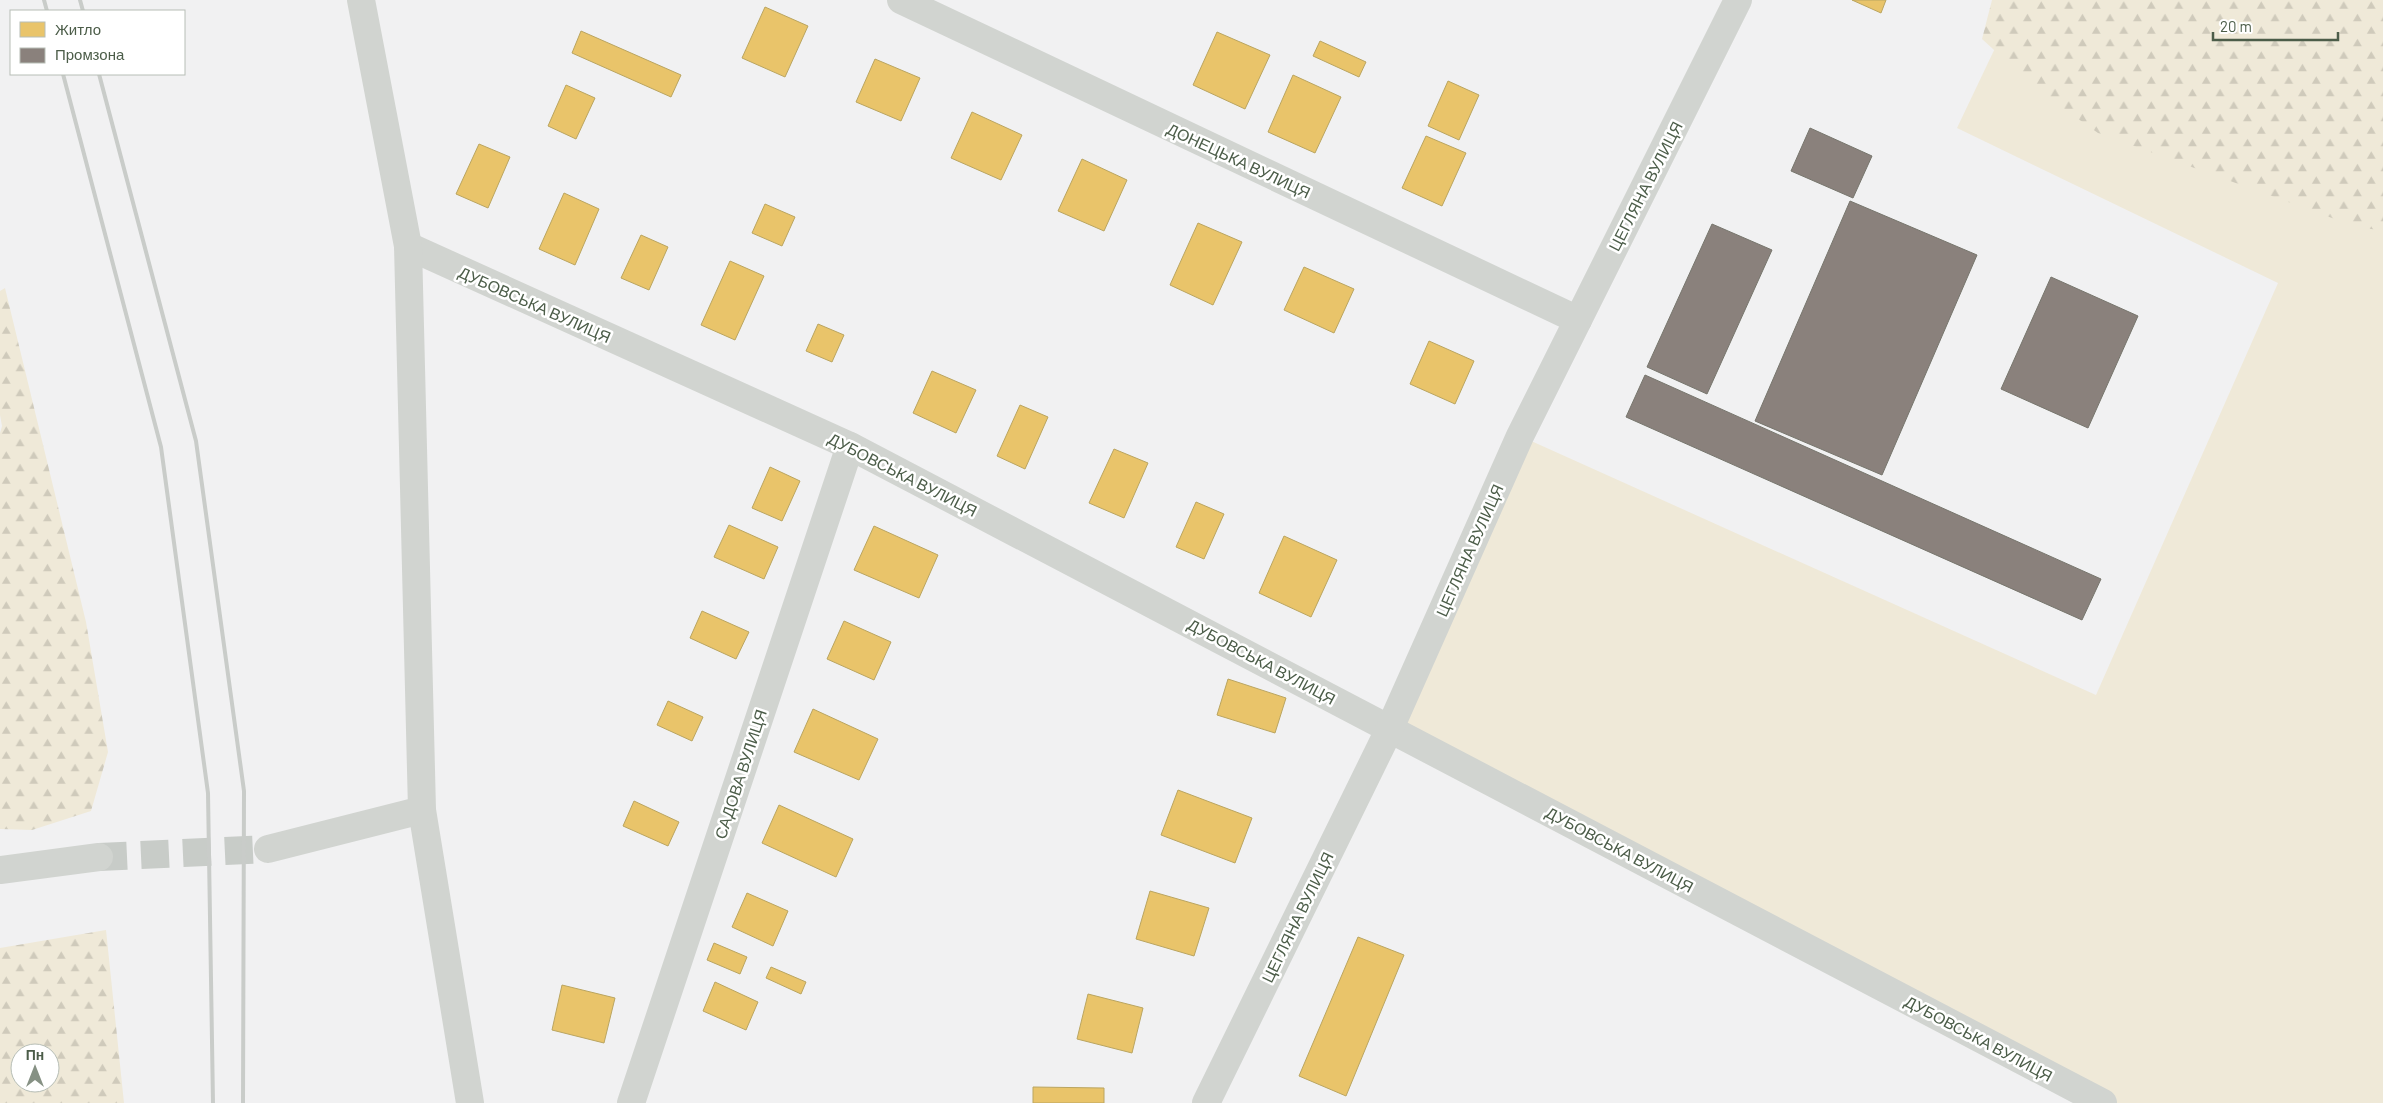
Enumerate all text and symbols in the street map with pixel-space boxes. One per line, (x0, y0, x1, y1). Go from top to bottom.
legend (10, 10, 185, 75)
scale bar (2213, 10, 2338, 42)
text: 20 m (2220, 17, 2252, 35)
text: Житло (55, 20, 101, 38)
text: Промзона (55, 45, 125, 63)
street label: ДОНЕЦЬКА ВУЛИЦЯ (1164, 118, 1314, 202)
street label: ЦЕГЛЯНА ВУЛИЦЯ (1604, 118, 1686, 254)
street label: ДУБОВСЬКА ВУЛИЦЯ (456, 262, 614, 346)
street label: ДУБОВСЬКА ВУЛИЦЯ (825, 428, 981, 520)
street label: ЦЕГЛЯНА ВУЛИЦЯ (1431, 481, 1507, 619)
street label: ДУБОВСЬКА ВУЛИЦЯ (1185, 614, 1339, 708)
street label: САДОВА ВУЛИЦЯ (710, 707, 770, 841)
street label: ДУБОВСЬКА ВУЛИЦЯ (1543, 802, 1697, 896)
street label: ЦЕГЛЯНА ВУЛИЦЯ (1257, 849, 1337, 985)
street label: ДУБОВСЬКА ВУЛИЦЯ (1902, 991, 2056, 1085)
north arrow (10, 1043, 60, 1093)
text: Пн (26, 1046, 44, 1063)

